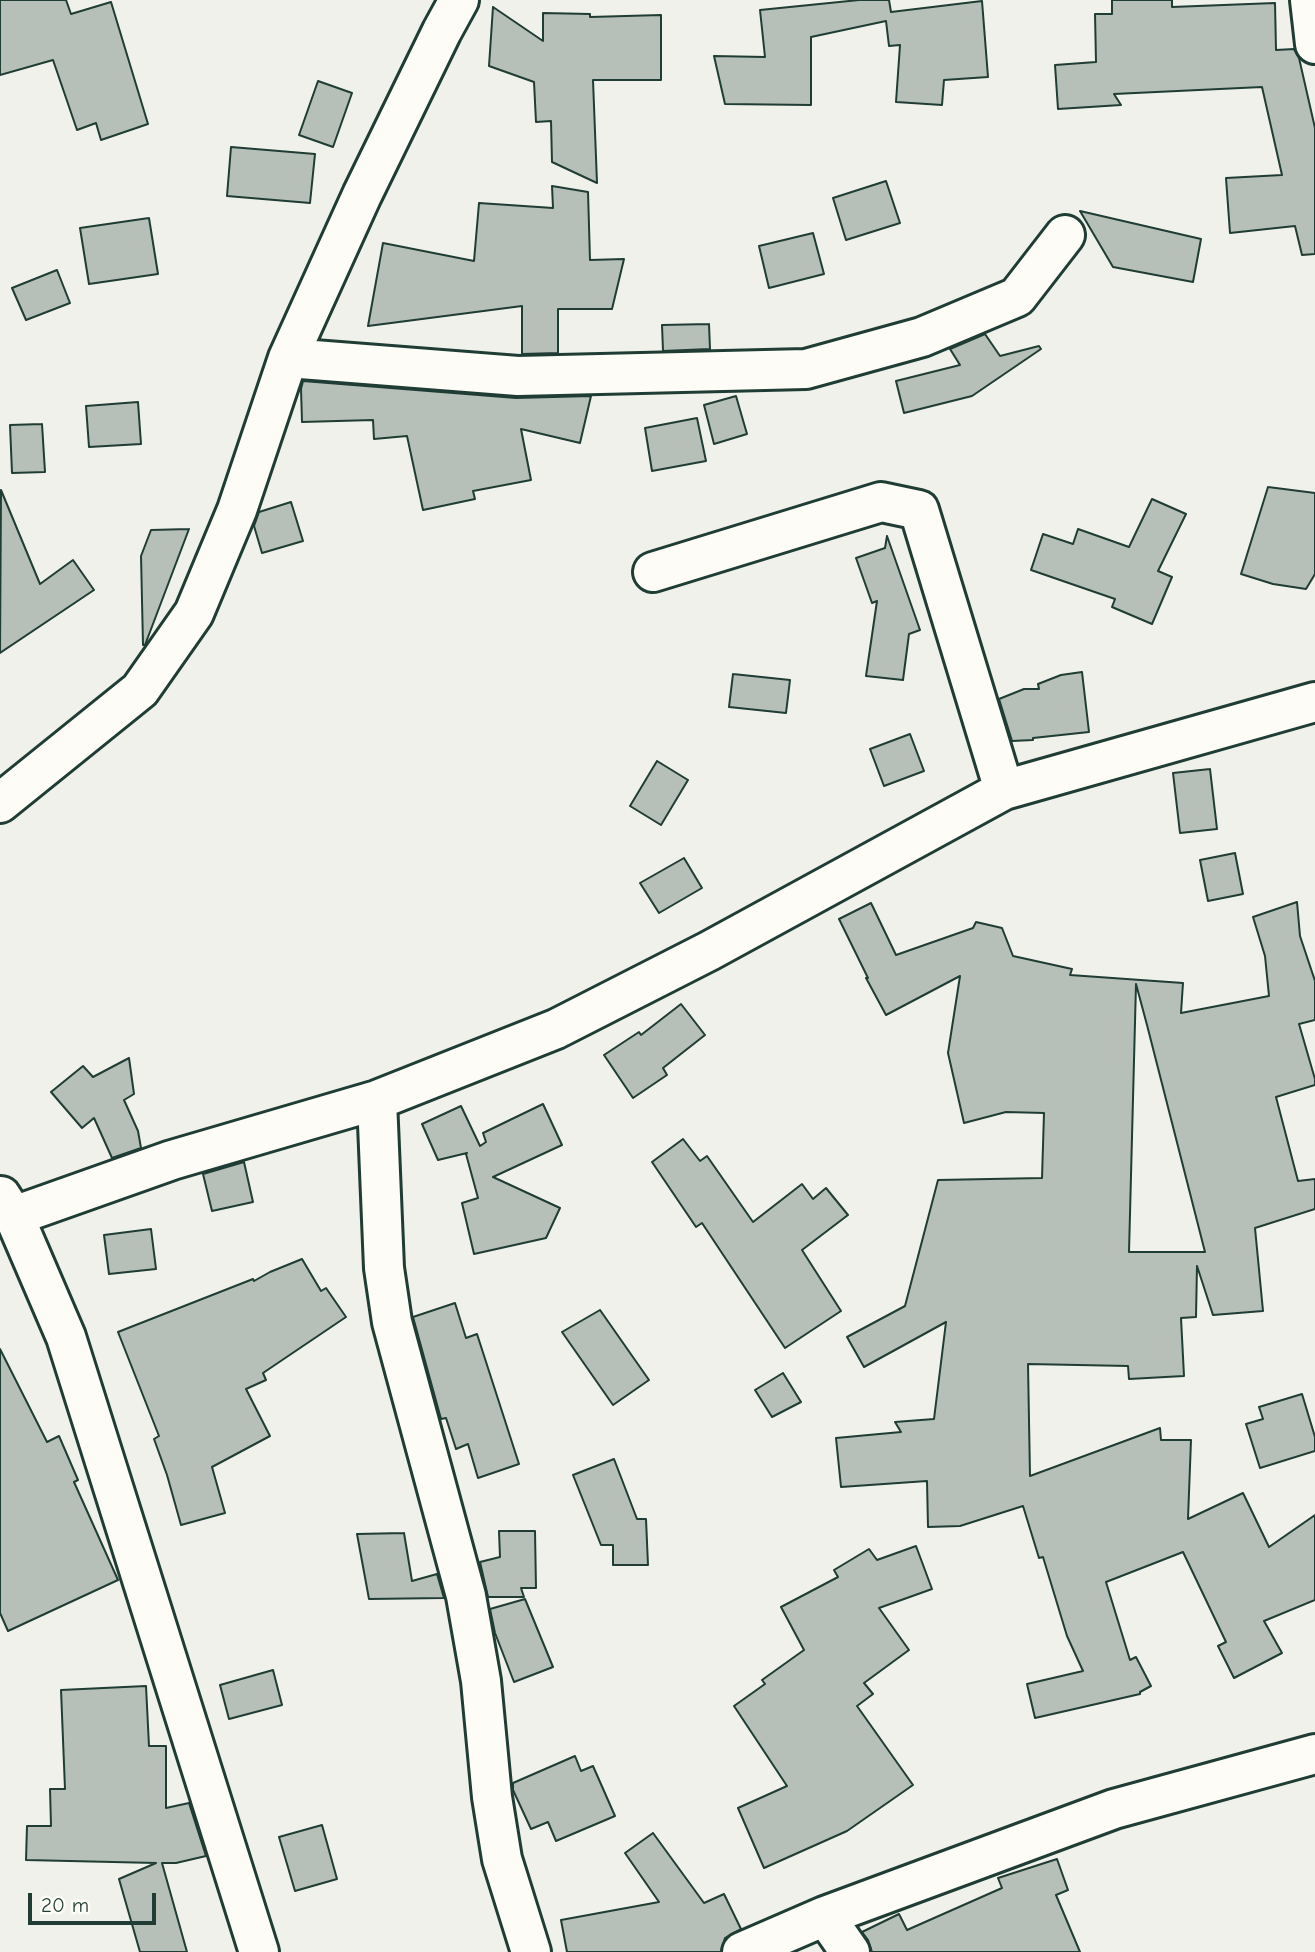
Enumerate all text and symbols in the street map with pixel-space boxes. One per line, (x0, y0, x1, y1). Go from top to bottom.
scale bar (32, 1878, 159, 1922)
text: 20 m (41, 1893, 89, 1917)

